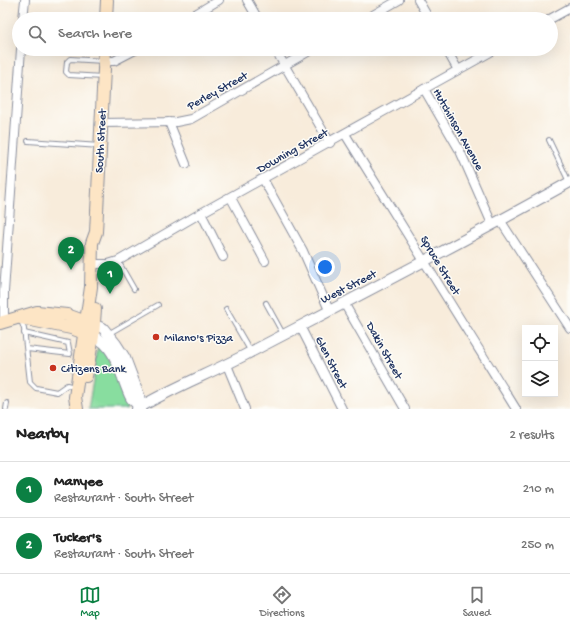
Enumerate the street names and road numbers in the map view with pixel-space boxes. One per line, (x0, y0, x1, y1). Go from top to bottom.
street label: Perley Street (185, 69, 251, 115)
street label: Hutchinson Avenue (429, 87, 486, 174)
street label: South Street (93, 108, 111, 173)
street label: Downing Street (254, 126, 332, 178)
street label: Spruce Street (416, 234, 463, 299)
street label: West Street (319, 267, 380, 308)
street label: Dakin Street (361, 319, 405, 383)
street label: Glen Street (311, 334, 350, 392)

